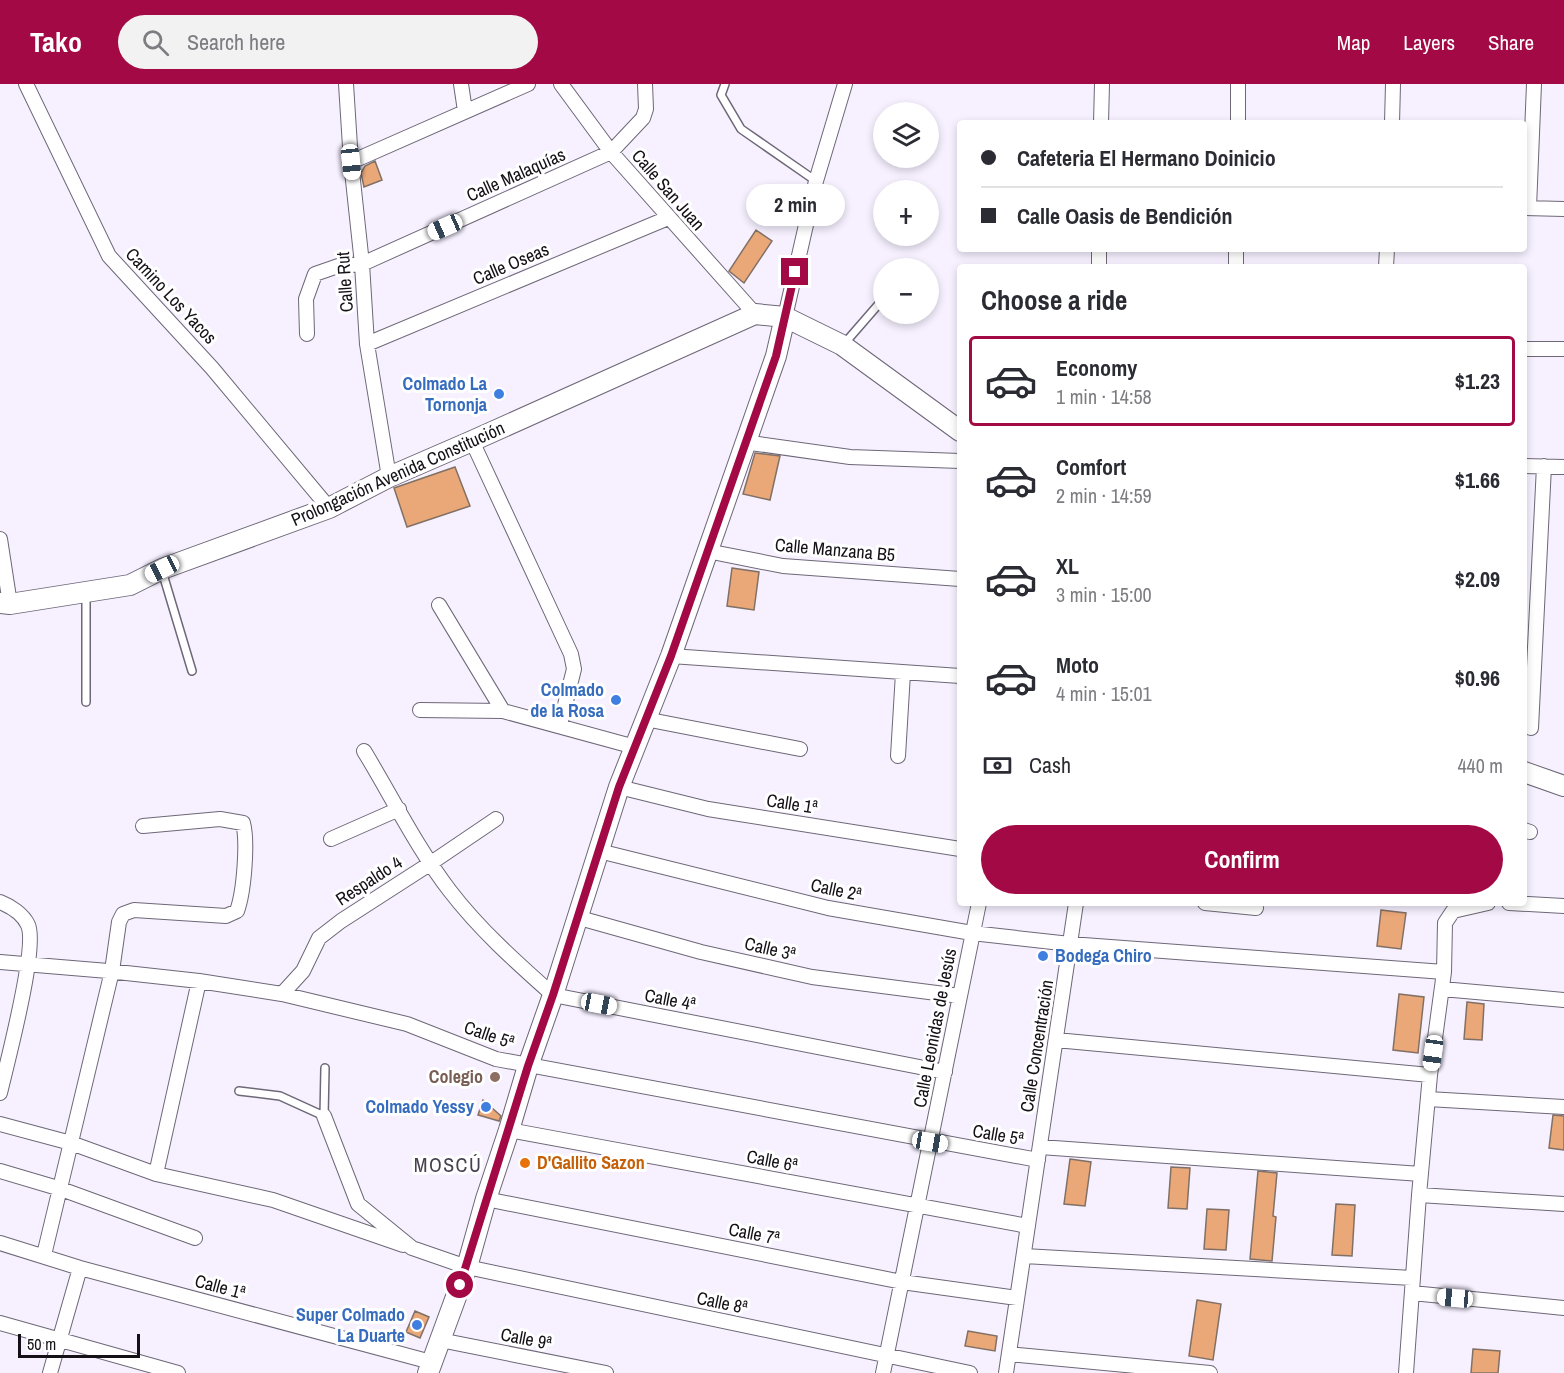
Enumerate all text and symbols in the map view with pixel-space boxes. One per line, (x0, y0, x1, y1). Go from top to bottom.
search box (118, 15, 538, 69)
text: Tako (30, 23, 82, 61)
icon: search (139, 26, 172, 59)
text: Search here (187, 27, 285, 57)
text: Map (1337, 28, 1370, 57)
text: Layers (1403, 28, 1455, 57)
text: Share (1488, 28, 1534, 57)
map controls (873, 102, 939, 324)
button: layers (873, 102, 939, 168)
street label: Calle Malaquías (462, 142, 569, 207)
car (340, 143, 362, 181)
text: Cafeteria El Hermano Doinicio (1017, 143, 1276, 173)
street label: Calle San Juan (626, 144, 711, 236)
button: + (873, 180, 939, 246)
callout: 2 min (746, 185, 844, 227)
text: 2 min (774, 191, 817, 218)
text: Calle Oasis de Bendición (1017, 201, 1233, 231)
car (425, 211, 465, 243)
street label: Calle Oseas (469, 236, 553, 291)
street label: Camino Los Yacos (120, 242, 223, 349)
street label: Calle Rut (330, 251, 359, 313)
route end (781, 258, 808, 285)
button: − (873, 258, 939, 324)
text: Choose a ride (981, 282, 1127, 318)
text: Economy (1056, 353, 1137, 383)
icon: car (984, 354, 1038, 408)
text: $1.23 (1455, 366, 1500, 396)
place label: Colmado La Tornonja (403, 371, 488, 417)
text: 1 min · 14:58 (1056, 383, 1152, 410)
marker: Colmado La Tornonja (492, 387, 506, 401)
street label: Prolongación Avenida Constitución (287, 415, 508, 532)
text: Comfort (1056, 452, 1126, 482)
icon: car (984, 453, 1038, 507)
text: $1.66 (1455, 465, 1500, 495)
text: 2 min · 14:59 (1056, 482, 1152, 509)
street label: Calle Manzana B5 (774, 532, 896, 567)
text: XL (1056, 551, 1079, 581)
icon: car (984, 552, 1038, 606)
car (142, 553, 182, 585)
text: $2.09 (1455, 564, 1500, 594)
text: 3 min · 15:00 (1056, 581, 1152, 608)
text: Moto (1056, 650, 1099, 680)
icon: car (984, 651, 1038, 705)
text: $0.96 (1455, 663, 1500, 693)
place label: Colmado de la Rosa (530, 677, 605, 723)
text: 4 min · 15:01 (1056, 680, 1152, 707)
marker: Colmado de la Rosa (609, 693, 623, 707)
icon: cash (981, 749, 1014, 782)
text: Cash (1029, 750, 1071, 780)
text: 440 m (1457, 752, 1503, 779)
street label: Calle 1ª (765, 787, 820, 820)
button: Confirm (981, 825, 1503, 894)
street label: Respaldo 4 (331, 850, 407, 911)
street label: Calle 2ª (808, 872, 864, 907)
street label: Calle 3ª (742, 931, 798, 967)
place label: Bodega Chiro (1055, 943, 1152, 968)
street label: Calle Leonidas de Jesús (907, 946, 962, 1110)
marker: Bodega Chiro (1036, 949, 1050, 963)
street label: Calle Concentración (1014, 978, 1059, 1114)
street label: Calle 4ª (642, 982, 698, 1017)
car (580, 992, 618, 1016)
street label: Calle 5ª (461, 1014, 518, 1055)
car (1422, 1034, 1444, 1072)
place label: Colegio (429, 1064, 483, 1089)
marker: Colegio (488, 1070, 502, 1084)
place label: Colmado Yessy (365, 1094, 475, 1119)
marker: Colmado Yessy (479, 1100, 493, 1114)
street label: Calle 5ª (971, 1118, 1026, 1151)
car (911, 1130, 949, 1154)
street label: Calle 6ª (744, 1143, 800, 1178)
place label: D'Gallito Sazon (537, 1150, 645, 1175)
district label: MOSCÚ (414, 1151, 482, 1178)
marker: D'Gallito Sazon (518, 1156, 532, 1170)
street label: Calle 7ª (726, 1216, 782, 1251)
street label: Calle 1ª (192, 1268, 249, 1305)
route start (446, 1271, 473, 1298)
street label: Calle 8ª (694, 1285, 750, 1320)
car (1436, 1287, 1474, 1309)
place label: Super Colmado La Duarte (296, 1302, 405, 1348)
marker: Super Colmado La Duarte (410, 1318, 424, 1332)
street label: Calle 9ª (498, 1321, 554, 1356)
scale bar (18, 1331, 140, 1358)
text: 50 m (27, 1333, 56, 1355)

